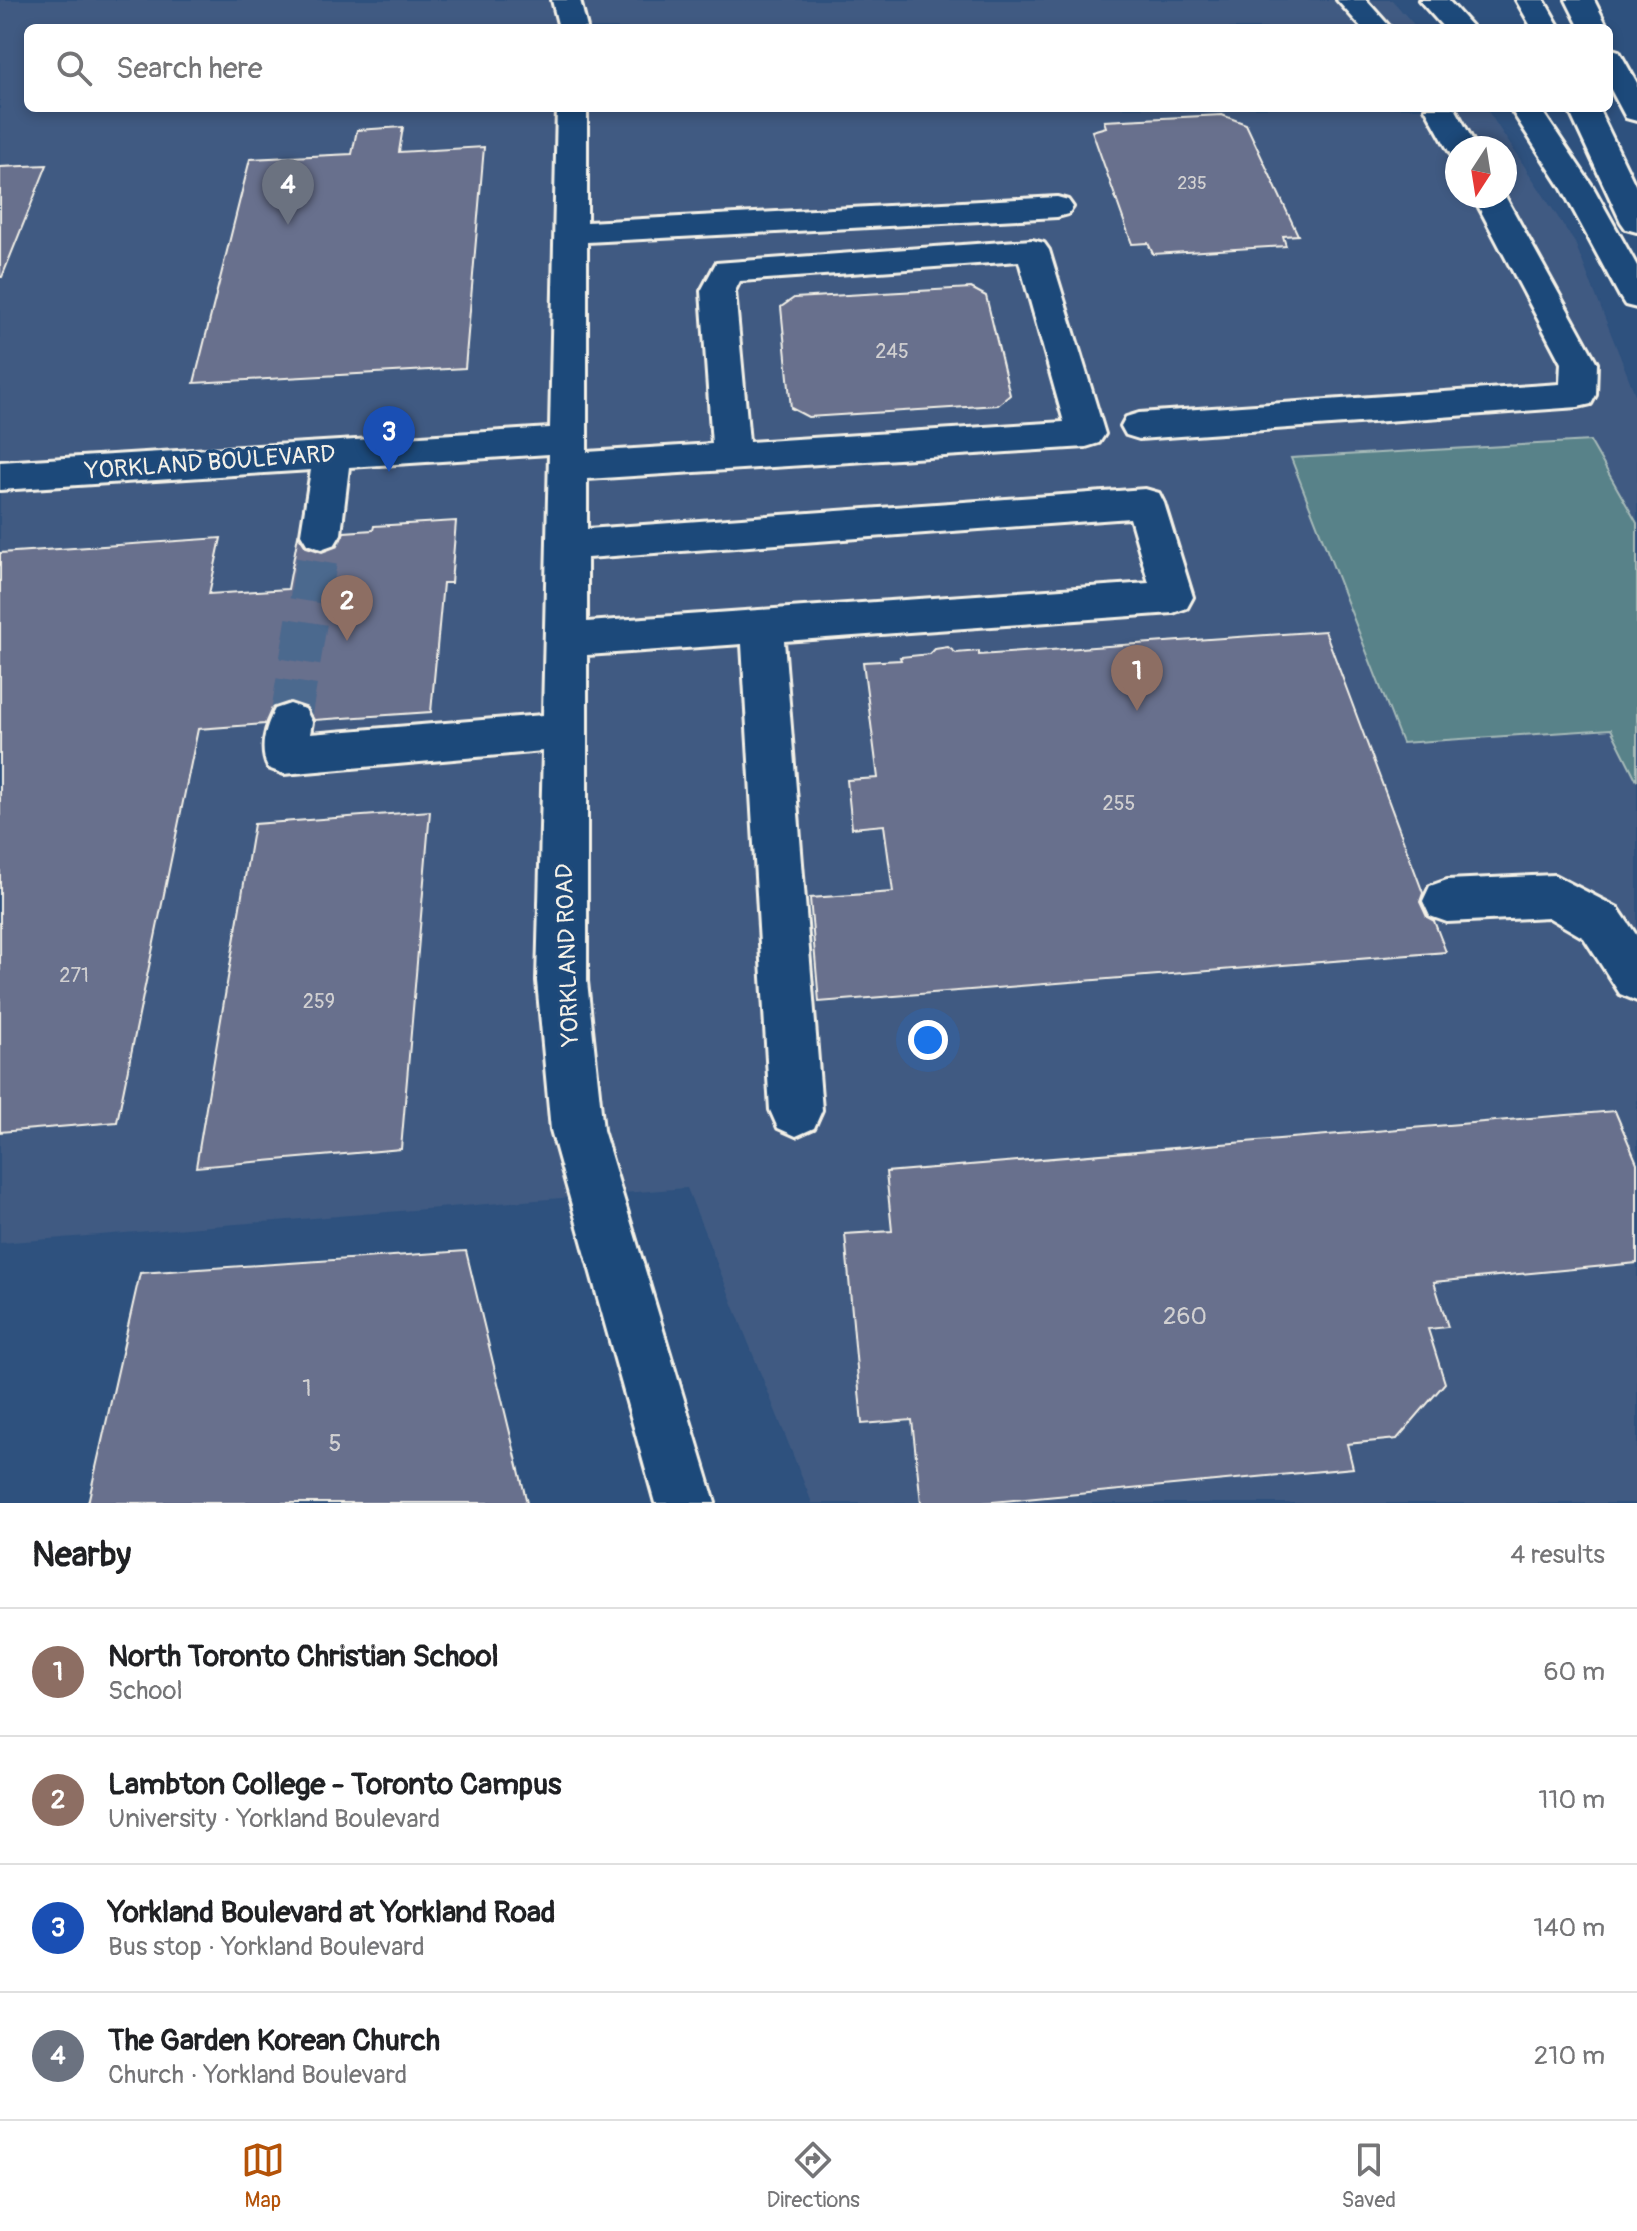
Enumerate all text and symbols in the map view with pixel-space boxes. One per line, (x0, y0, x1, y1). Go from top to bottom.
search box (24, 24, 1613, 112)
icon: search (52, 46, 96, 90)
text: Search here (116, 50, 263, 87)
north arrow (1445, 136, 1517, 208)
pin: 4 (262, 159, 314, 225)
house number: 235 (1177, 172, 1207, 195)
house number: 245 (875, 339, 909, 364)
pin: 3 (363, 406, 415, 472)
street label: YORKLAND BOULEVARD (83, 439, 336, 486)
pin: 2 (321, 575, 373, 641)
pin: 1 (1111, 645, 1163, 711)
house number: 255 (1103, 791, 1135, 816)
street label: YORKLAND ROAD (550, 863, 585, 1048)
house number: 271 (59, 963, 89, 988)
house number: 259 (303, 989, 335, 1014)
your location (908, 1020, 948, 1060)
house number: 260 (1163, 1302, 1207, 1331)
house number: 1 (302, 1374, 312, 1403)
house number: 5 (328, 1429, 342, 1458)
text: Nearby (32, 1534, 131, 1577)
text: 4 results (1510, 1539, 1605, 1571)
text: North Toronto Christian School (108, 1638, 499, 1675)
text: 1 (53, 1656, 63, 1688)
text: 60 m (1543, 1656, 1605, 1688)
text: School (108, 1675, 183, 1707)
text: Lambton College - Toronto Campus (108, 1766, 561, 1803)
text: 2 (51, 1784, 65, 1816)
text: 110 m (1538, 1784, 1605, 1816)
text: University · Yorkland Boulevard (108, 1803, 440, 1835)
text: Yorkland Boulevard at Yorkland Road (108, 1894, 556, 1931)
text: 3 (51, 1912, 65, 1944)
text: 140 m (1533, 1912, 1605, 1944)
text: Bus stop · Yorkland Boulevard (108, 1931, 425, 1963)
text: The Garden Korean Church (108, 2022, 440, 2059)
text: 4 (50, 2040, 66, 2072)
text: 210 m (1534, 2040, 1605, 2072)
text: Church · Yorkland Boulevard (108, 2059, 407, 2091)
tab: Map (241, 2138, 285, 2214)
tab: Directions (767, 2138, 860, 2214)
tab: Saved (1342, 2138, 1396, 2214)

